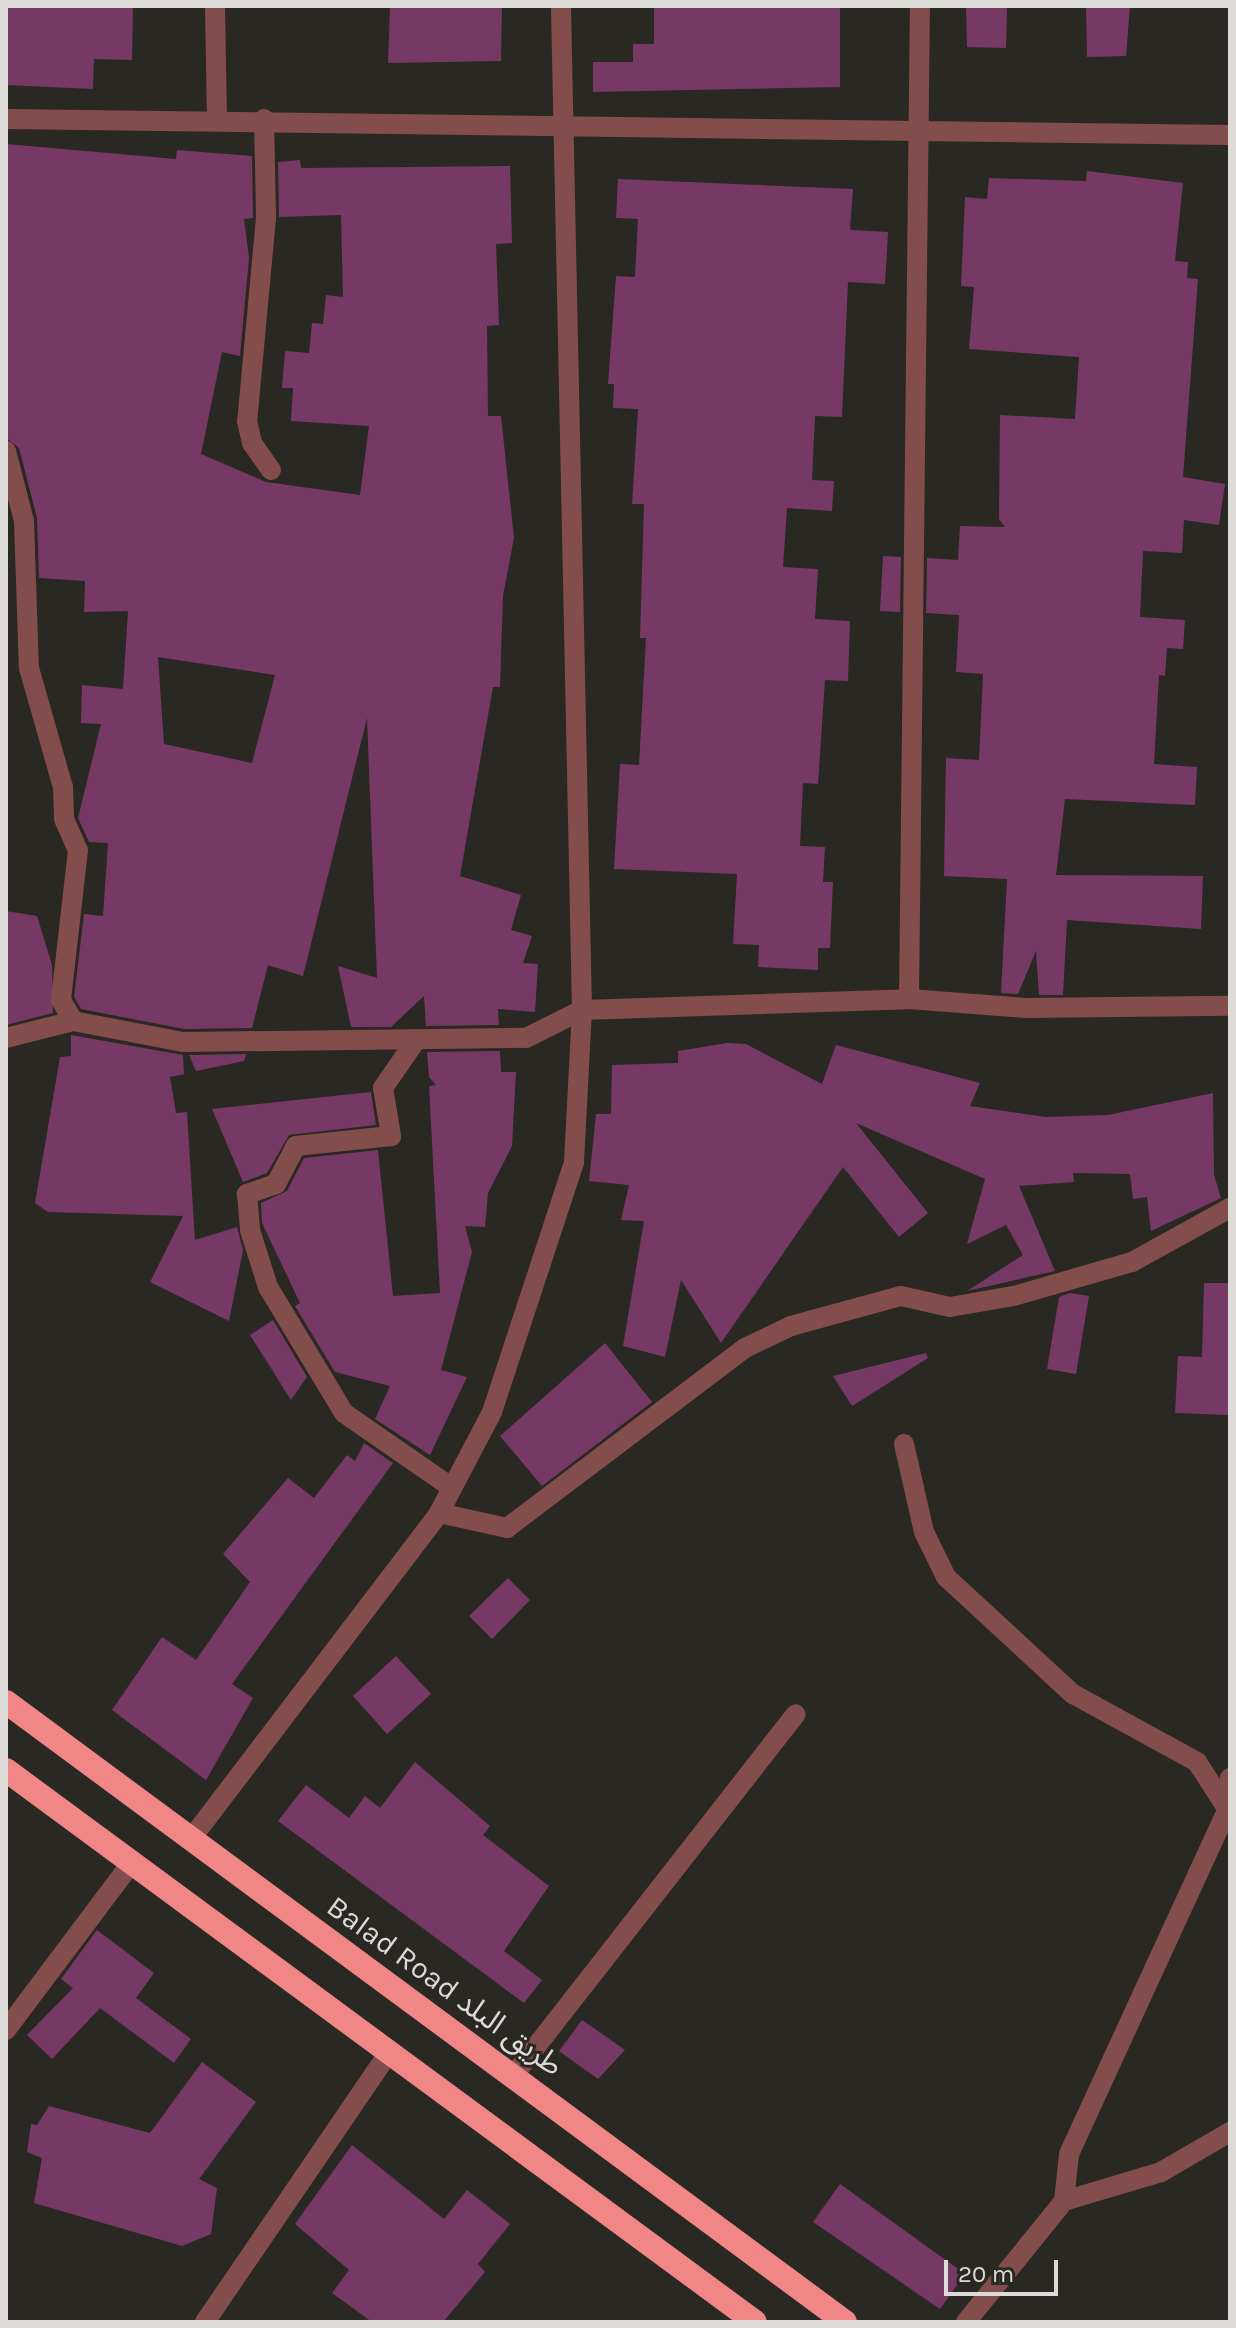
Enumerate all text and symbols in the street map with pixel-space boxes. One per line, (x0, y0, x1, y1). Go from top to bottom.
street label: Balad Road طريق البلد (320, 1888, 570, 2084)
scale bar (948, 2244, 1062, 2294)
text: 20 m (958, 2260, 1014, 2288)

